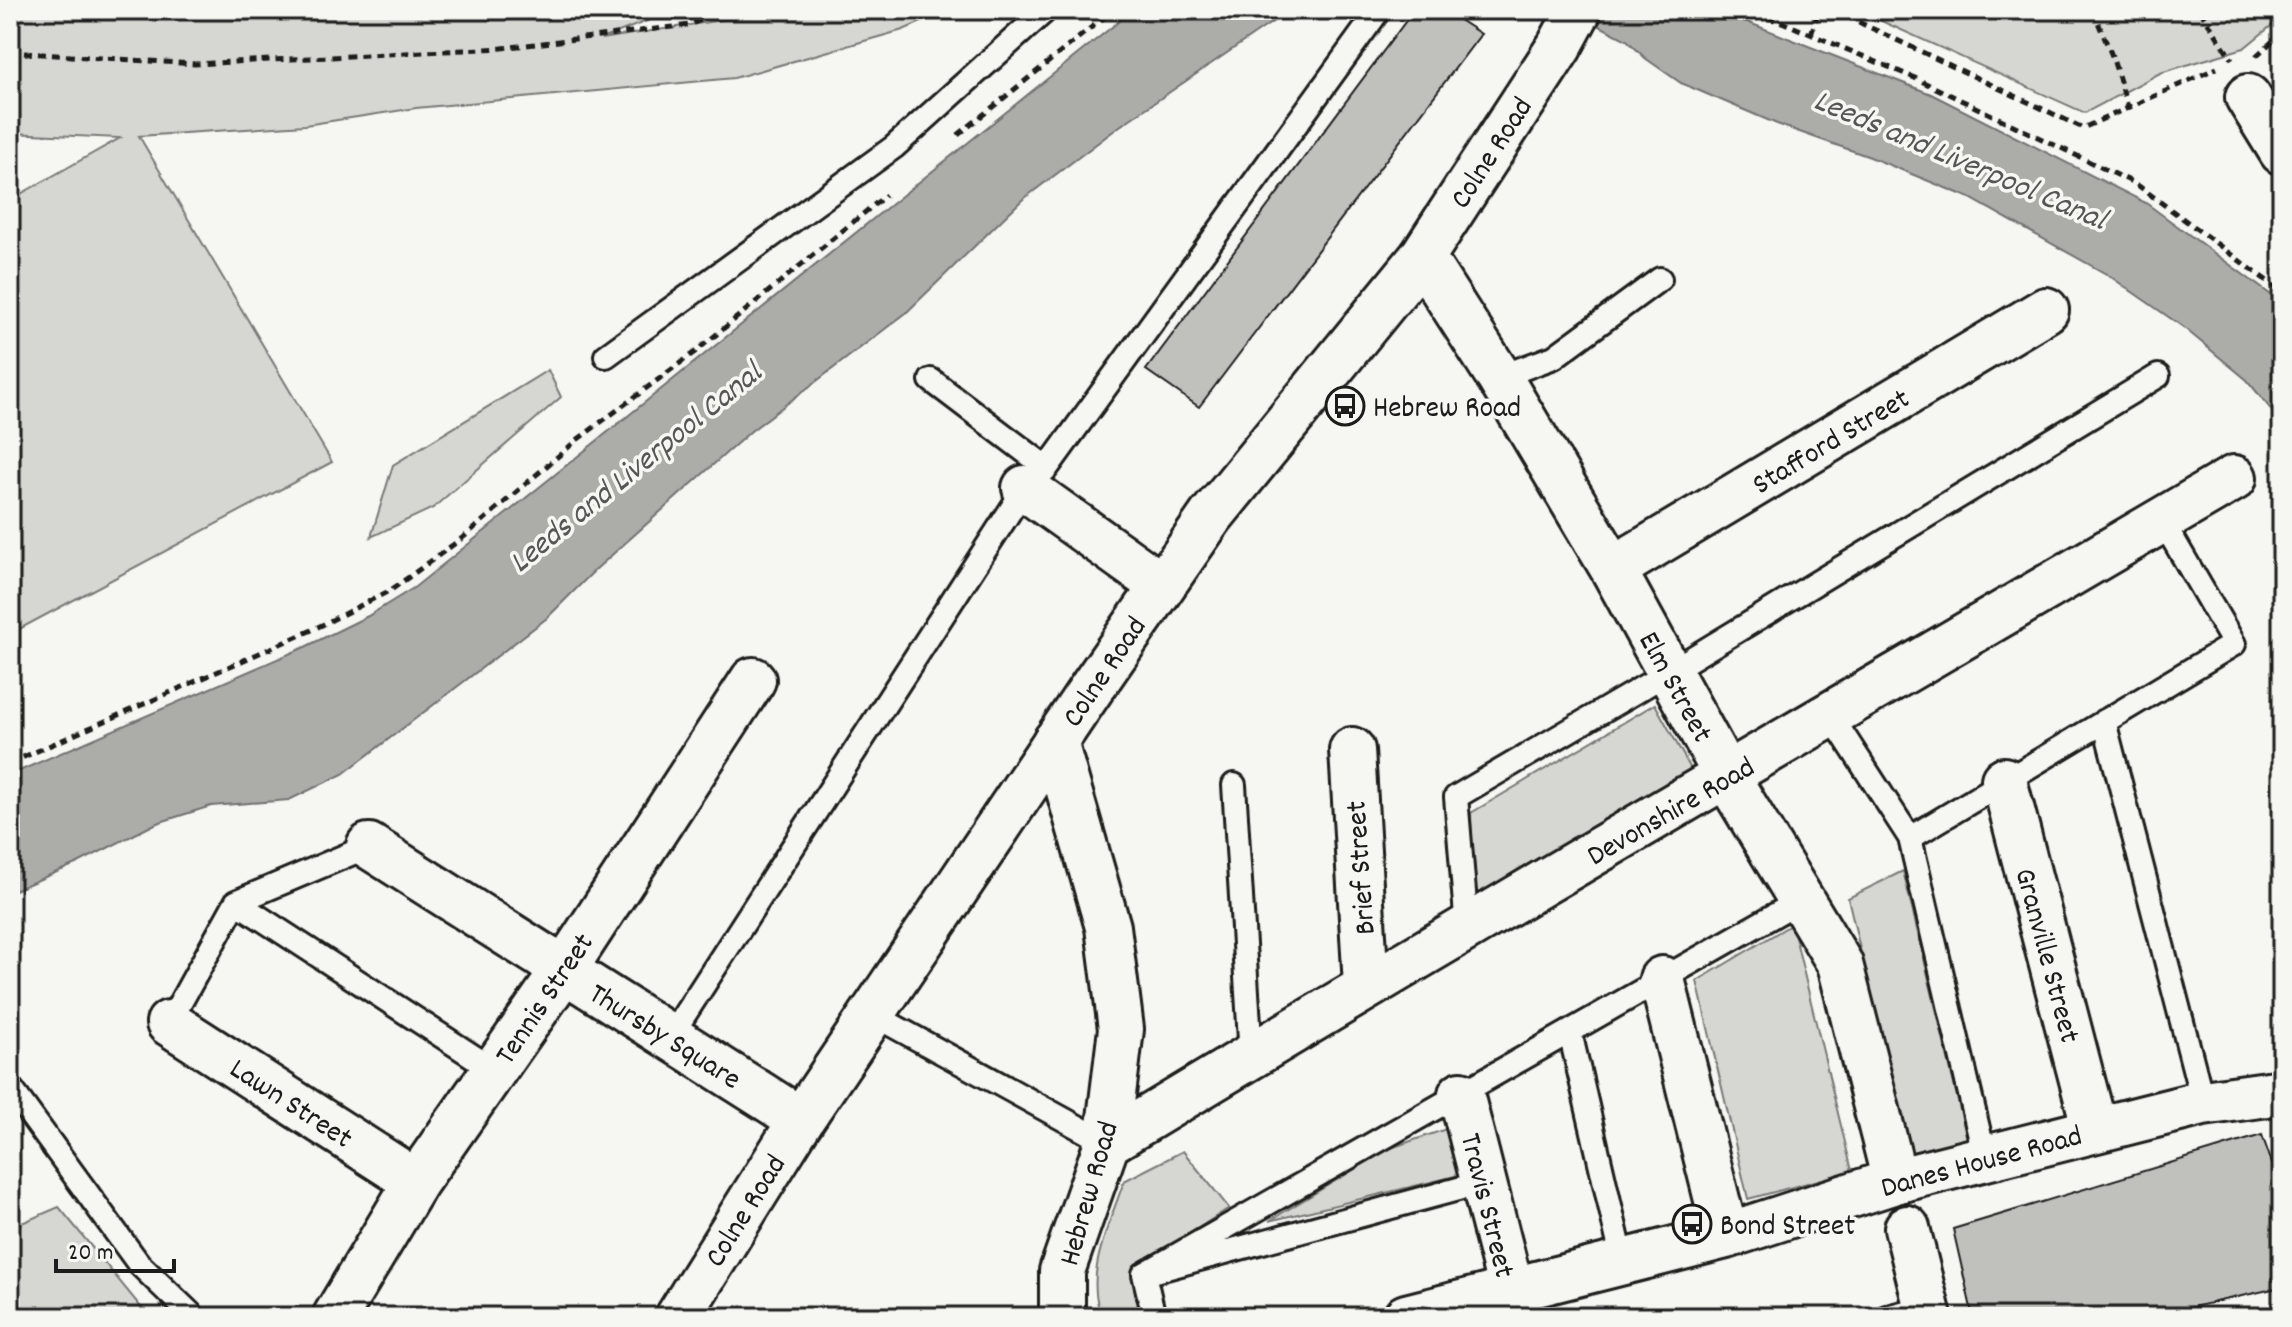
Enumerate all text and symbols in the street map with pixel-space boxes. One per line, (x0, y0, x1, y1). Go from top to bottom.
water label: Leeds and Liverpool Canal (1806, 80, 2115, 246)
street label: Colne Road (1442, 90, 1546, 219)
water label: Leeds and Liverpool Canal (501, 352, 775, 587)
street label: Stafford Street (1745, 380, 1919, 508)
bus stop icon: Hebrew Road (1324, 385, 1366, 427)
place label: Hebrew Road (1373, 389, 1521, 432)
street label: Colne Road (1054, 610, 1160, 737)
street label: Elm Street (1625, 625, 1721, 752)
street label: Devonshire Road (1580, 748, 1764, 879)
street label: Brief Street (1337, 799, 1390, 936)
street label: Granville Street (2001, 864, 2089, 1048)
street label: Tennis Street (487, 926, 607, 1075)
street label: Thursby Square (579, 975, 748, 1103)
street label: Lawn Street (219, 1050, 360, 1162)
street label: Hebrew Road (1050, 1117, 1132, 1271)
street label: Danes House Road (1877, 1117, 2087, 1212)
street label: Travis Street (1446, 1129, 1523, 1283)
street label: Colne Road (696, 1148, 799, 1277)
bus stop icon: Bond Street (1671, 1203, 1713, 1245)
place label: Bond Street (1720, 1207, 1855, 1250)
scale bar (56, 1223, 174, 1273)
text: 20 m (68, 1237, 114, 1271)

